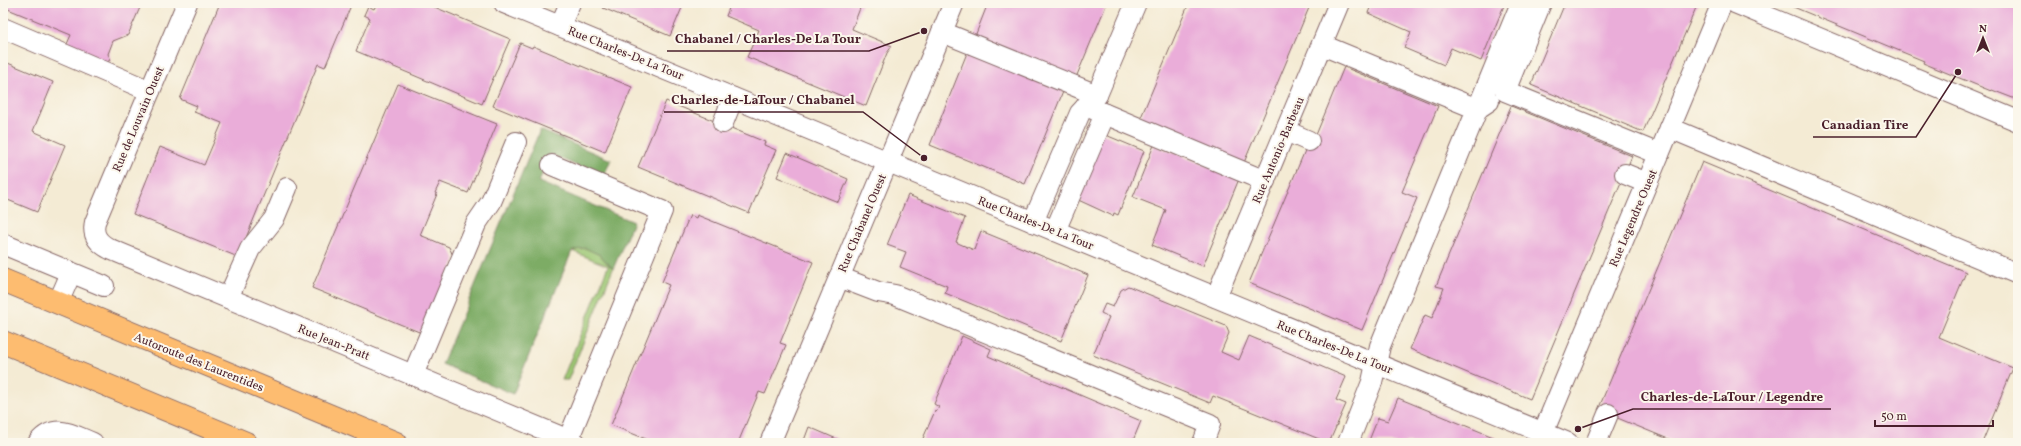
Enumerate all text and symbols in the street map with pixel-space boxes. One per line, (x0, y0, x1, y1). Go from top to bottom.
north arrow (1963, 18, 2003, 58)
text: N (1979, 22, 1987, 37)
street label: Rue Charles-De La Tour (565, 23, 686, 85)
callout: Chabanel / Charles-De La Tour (667, 26, 869, 51)
text: Chabanel / Charles-De La Tour (675, 31, 861, 49)
street label: Rue de Louvain Ouest (109, 64, 168, 175)
callout: Charles-de-LaTour / Chabanel (664, 87, 863, 112)
text: Charles-de-LaTour / Chabanel (671, 92, 855, 110)
street label: Rue Antonio-Barbeau (1249, 94, 1309, 206)
callout: Canadian Tire (1813, 112, 1916, 137)
text: Canadian Tire (1822, 117, 1909, 135)
street label: Rue Legendre Ouest (1606, 167, 1662, 270)
street label: Rue Chabanel Ouest (835, 171, 891, 275)
street label: Rue Charles-De La Tour (975, 193, 1096, 255)
street label: Rue Charles-De La Tour (1274, 317, 1395, 379)
street label: Rue Jean-Pratt (295, 321, 372, 365)
street label: Autoroute des Laurentides (131, 330, 266, 396)
callout: Charles-de-LaTour / Legendre (1633, 384, 1831, 409)
text: Charles-de-LaTour / Legendre (1641, 389, 1824, 407)
scale bar (1875, 402, 1993, 428)
text: 50 m (1881, 409, 1907, 425)

